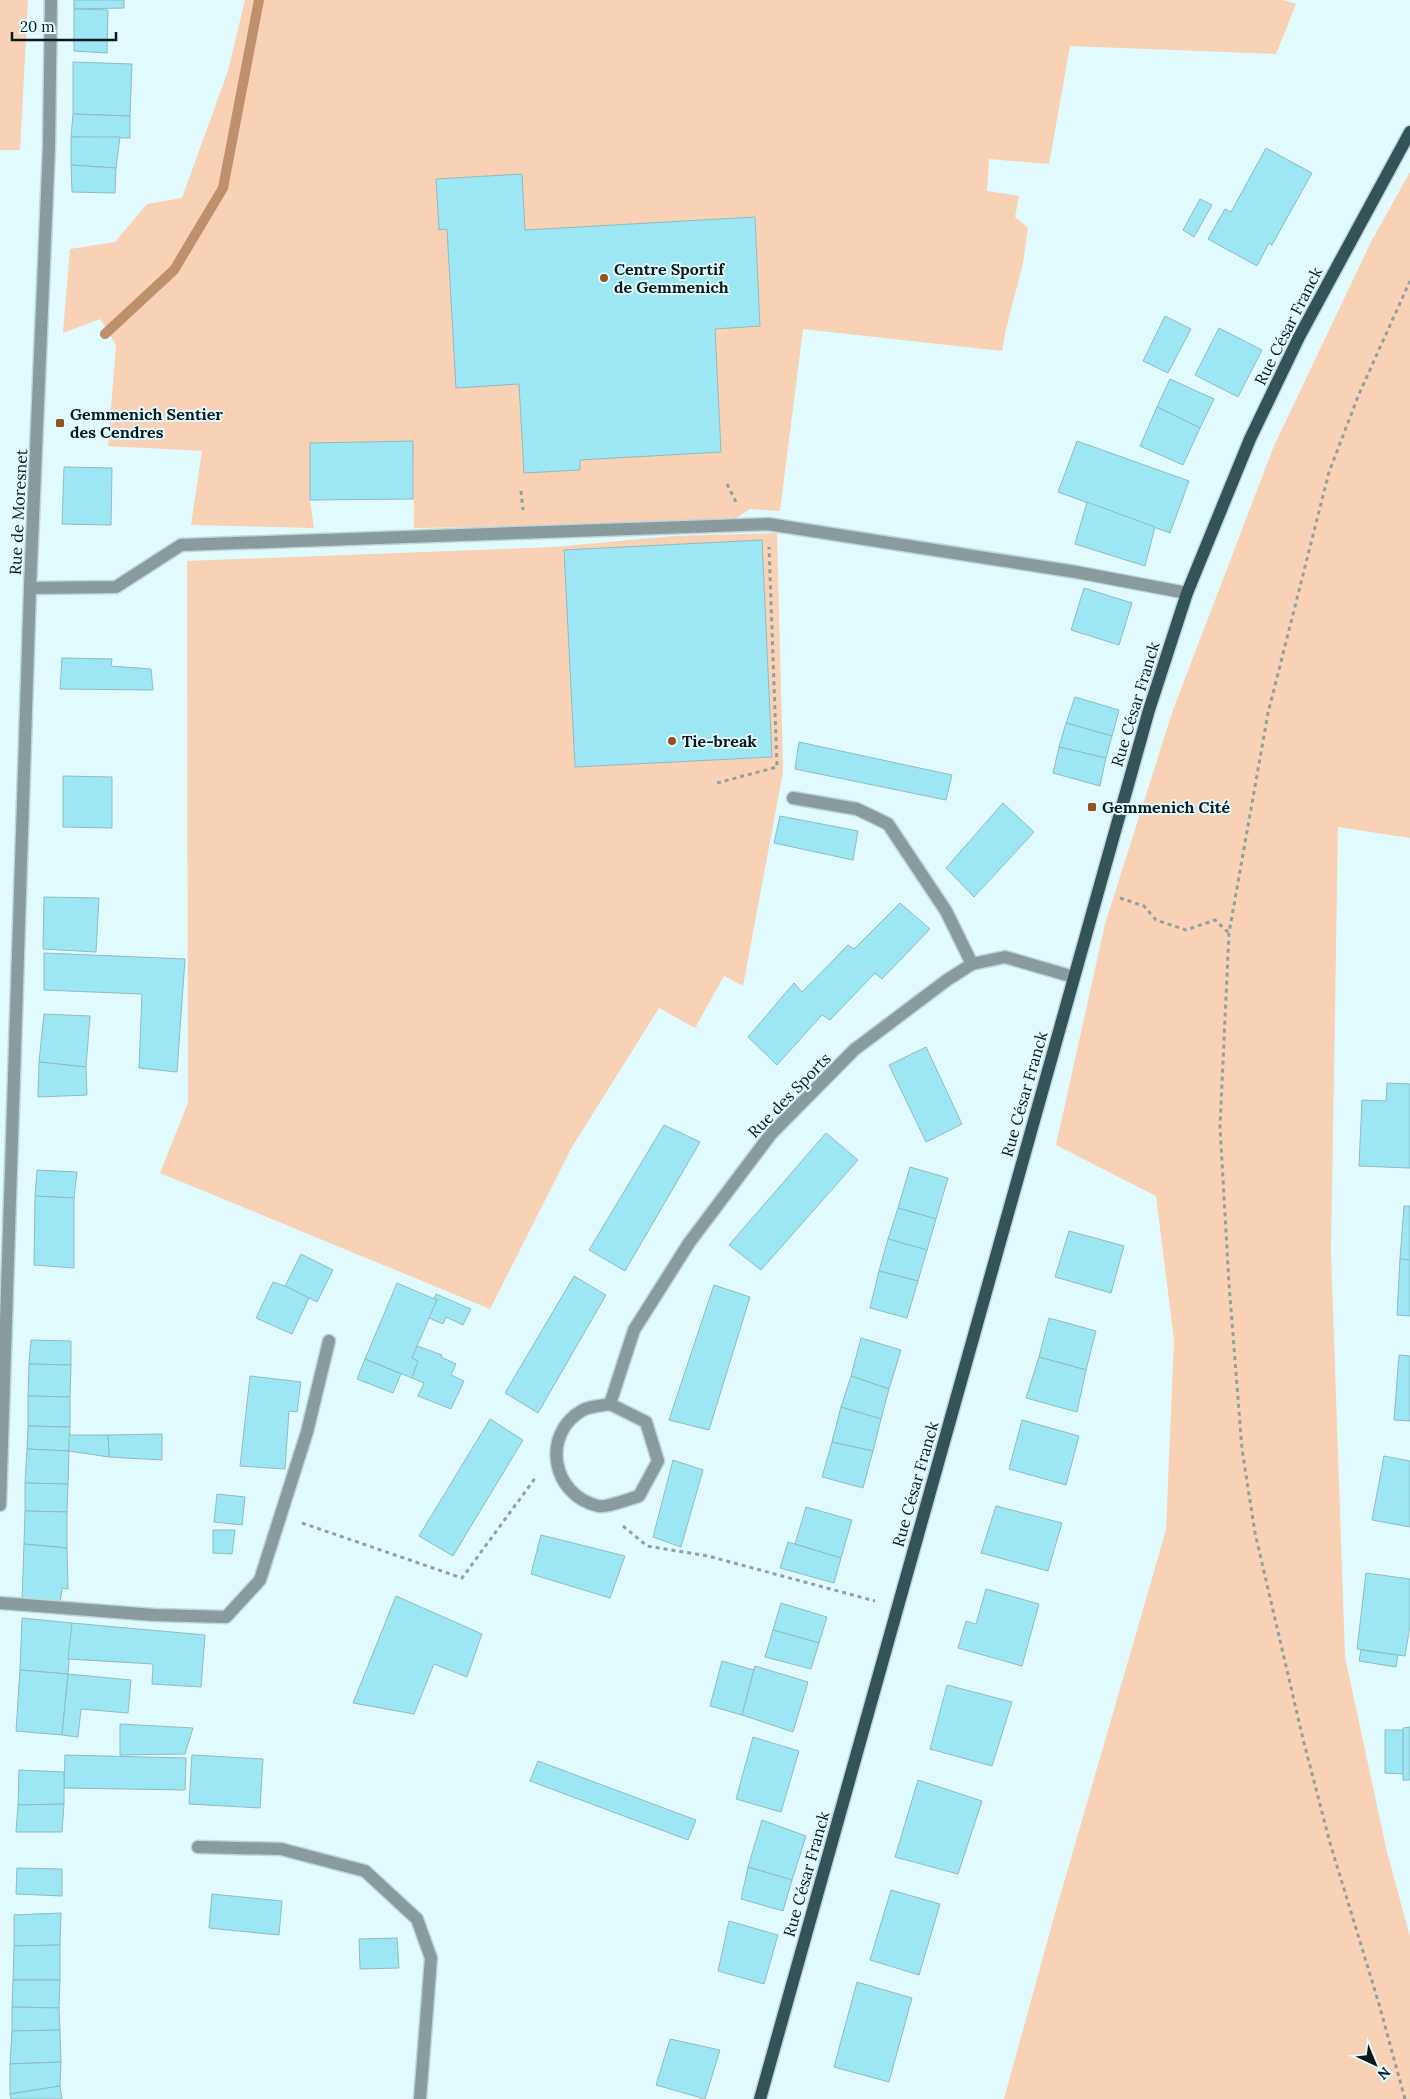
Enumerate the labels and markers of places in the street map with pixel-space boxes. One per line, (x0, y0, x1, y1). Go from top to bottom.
place label: Centre Sportif de Gemmenich (614, 259, 729, 297)
marker: Centre Sportif de Gemmenich (598, 272, 610, 284)
place label: Gemmenich Sentier des Cendres (70, 404, 223, 442)
marker: Gemmenich Sentier des Cendres (54, 417, 66, 429)
place label: Tie-break (682, 731, 757, 751)
marker: Tie-break (666, 735, 678, 747)
place label: Gemmenich Cité (1102, 797, 1230, 817)
marker: Gemmenich Cité (1086, 801, 1098, 813)

